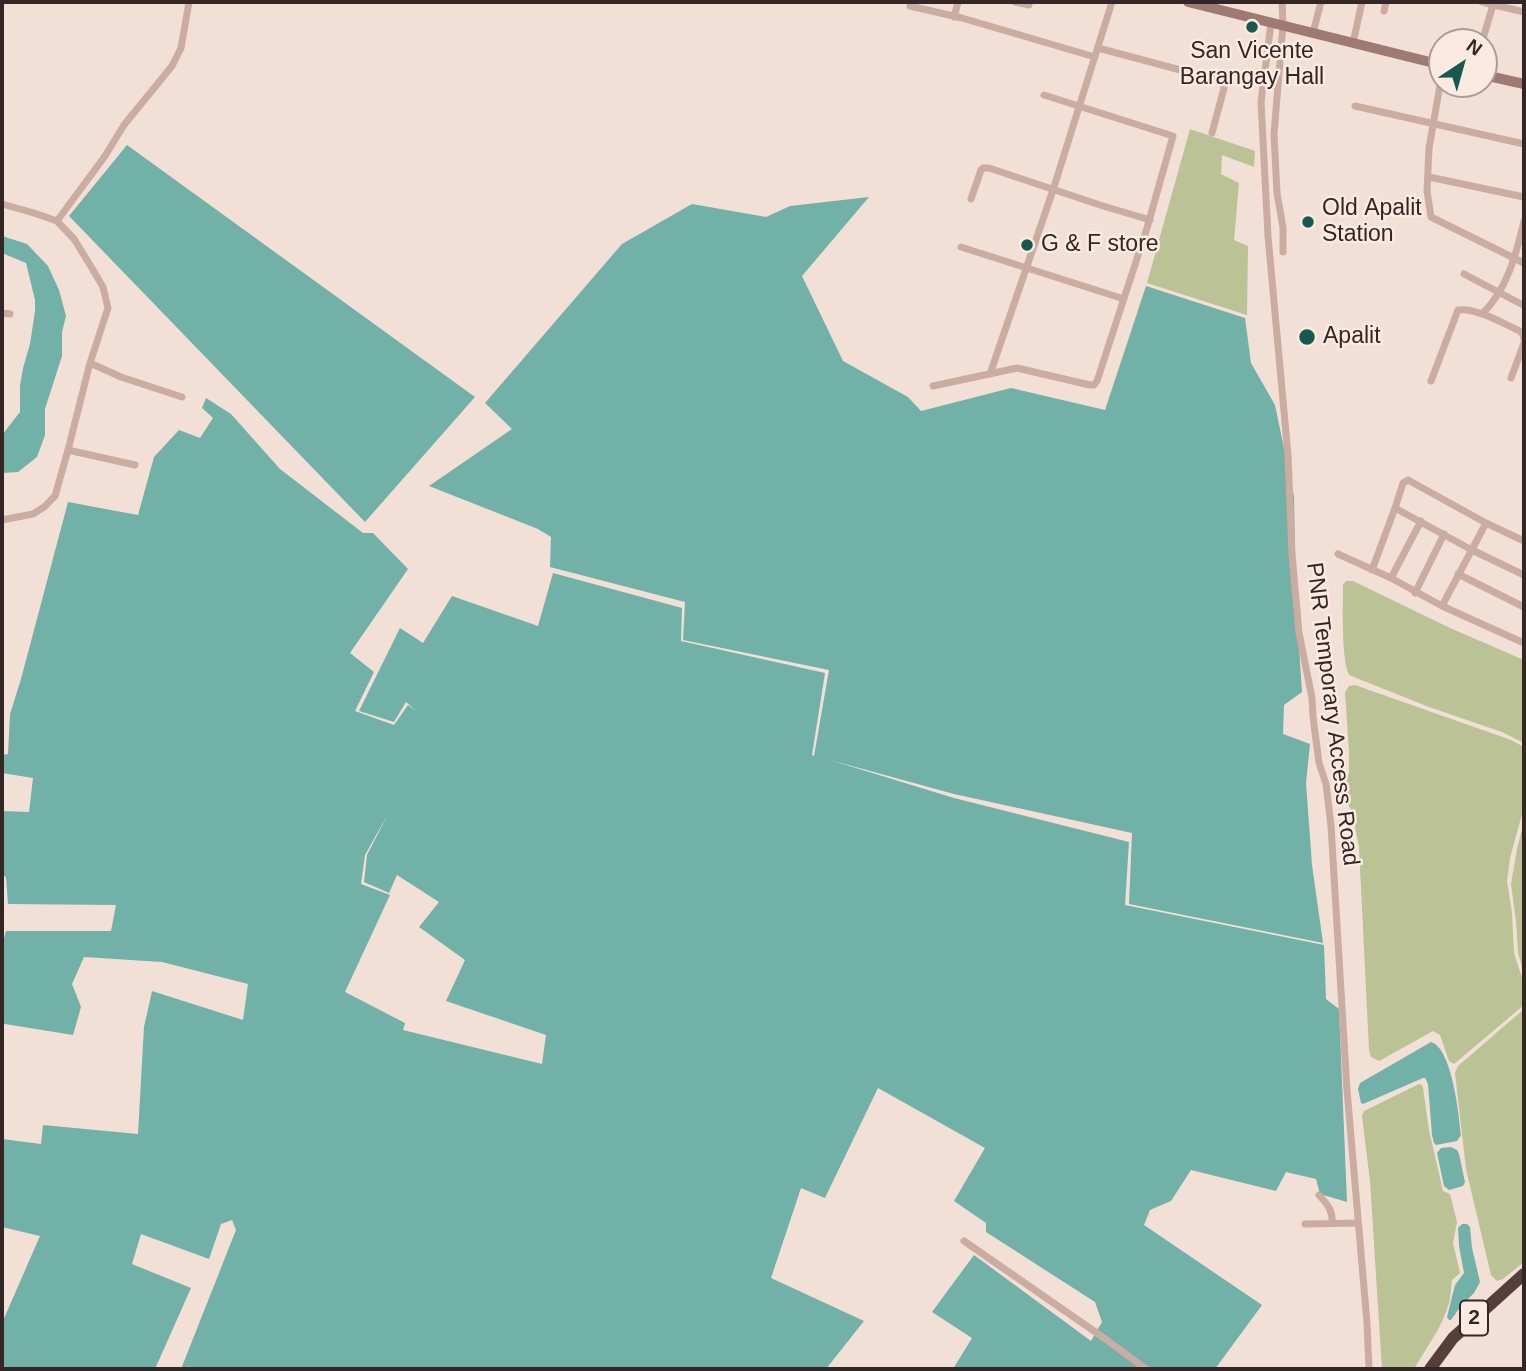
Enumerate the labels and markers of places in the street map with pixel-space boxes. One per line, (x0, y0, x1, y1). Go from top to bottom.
marker: San Vicente Barangay Hall (1244, 19, 1260, 35)
place label: San Vicente Barangay Hall (1180, 38, 1324, 92)
place label: Old Apalit Station (1322, 195, 1422, 249)
marker: Old Apalit Station (1300, 214, 1316, 230)
place label: G & F store (1041, 231, 1159, 259)
marker: G & F store (1019, 237, 1035, 253)
place label: Apalit (1323, 323, 1381, 351)
marker: Apalit (1297, 327, 1317, 347)

